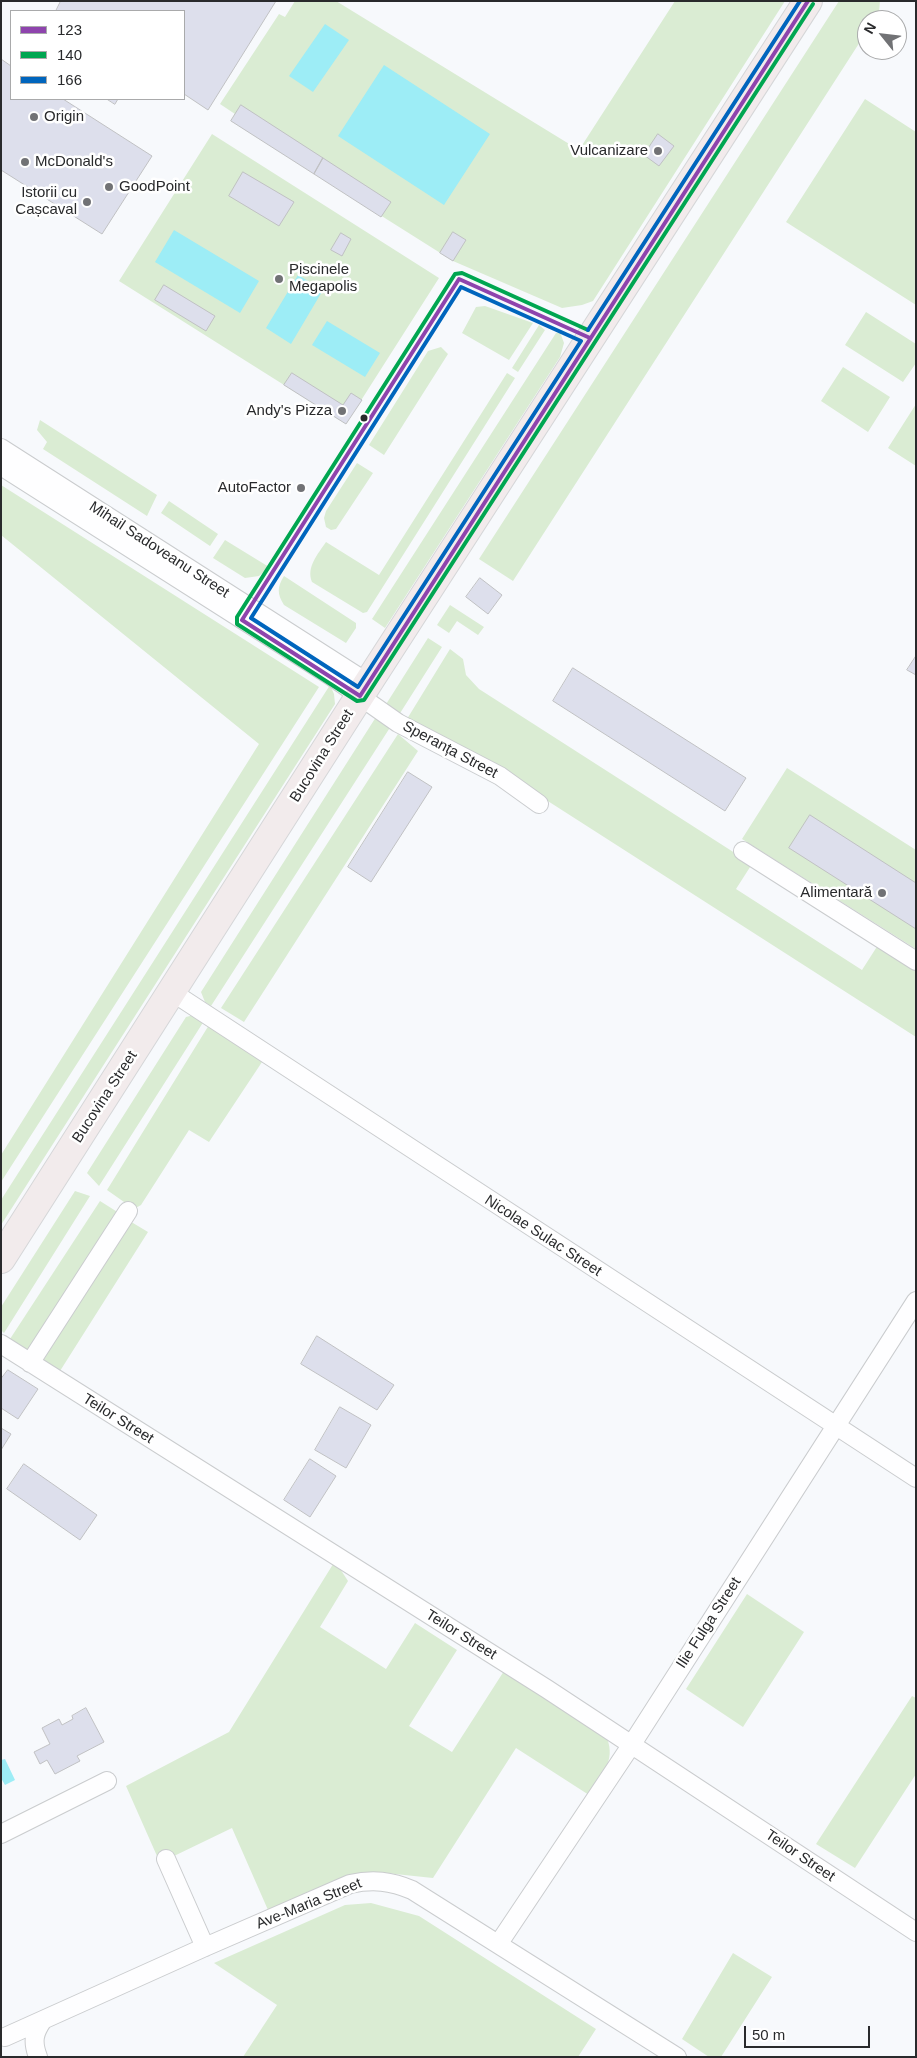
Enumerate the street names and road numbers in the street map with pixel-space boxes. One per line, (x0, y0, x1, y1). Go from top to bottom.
street label: Mihail Sadoveanu Street (86, 498, 232, 602)
street label: Bucovina Street (286, 706, 358, 806)
street label: Speranța Street (399, 717, 501, 783)
street label: Bucovina Street (69, 1048, 141, 1146)
street label: Nicolae Sulac Street (481, 1191, 605, 1281)
street label: Teilor Street (79, 1390, 157, 1448)
street label: Ilie Fulga Street (673, 1574, 745, 1672)
street label: Teilor Street (422, 1606, 500, 1664)
street label: Teilor Street (762, 1826, 838, 1886)
street label: Ave-Maria Street (254, 1875, 364, 1933)

